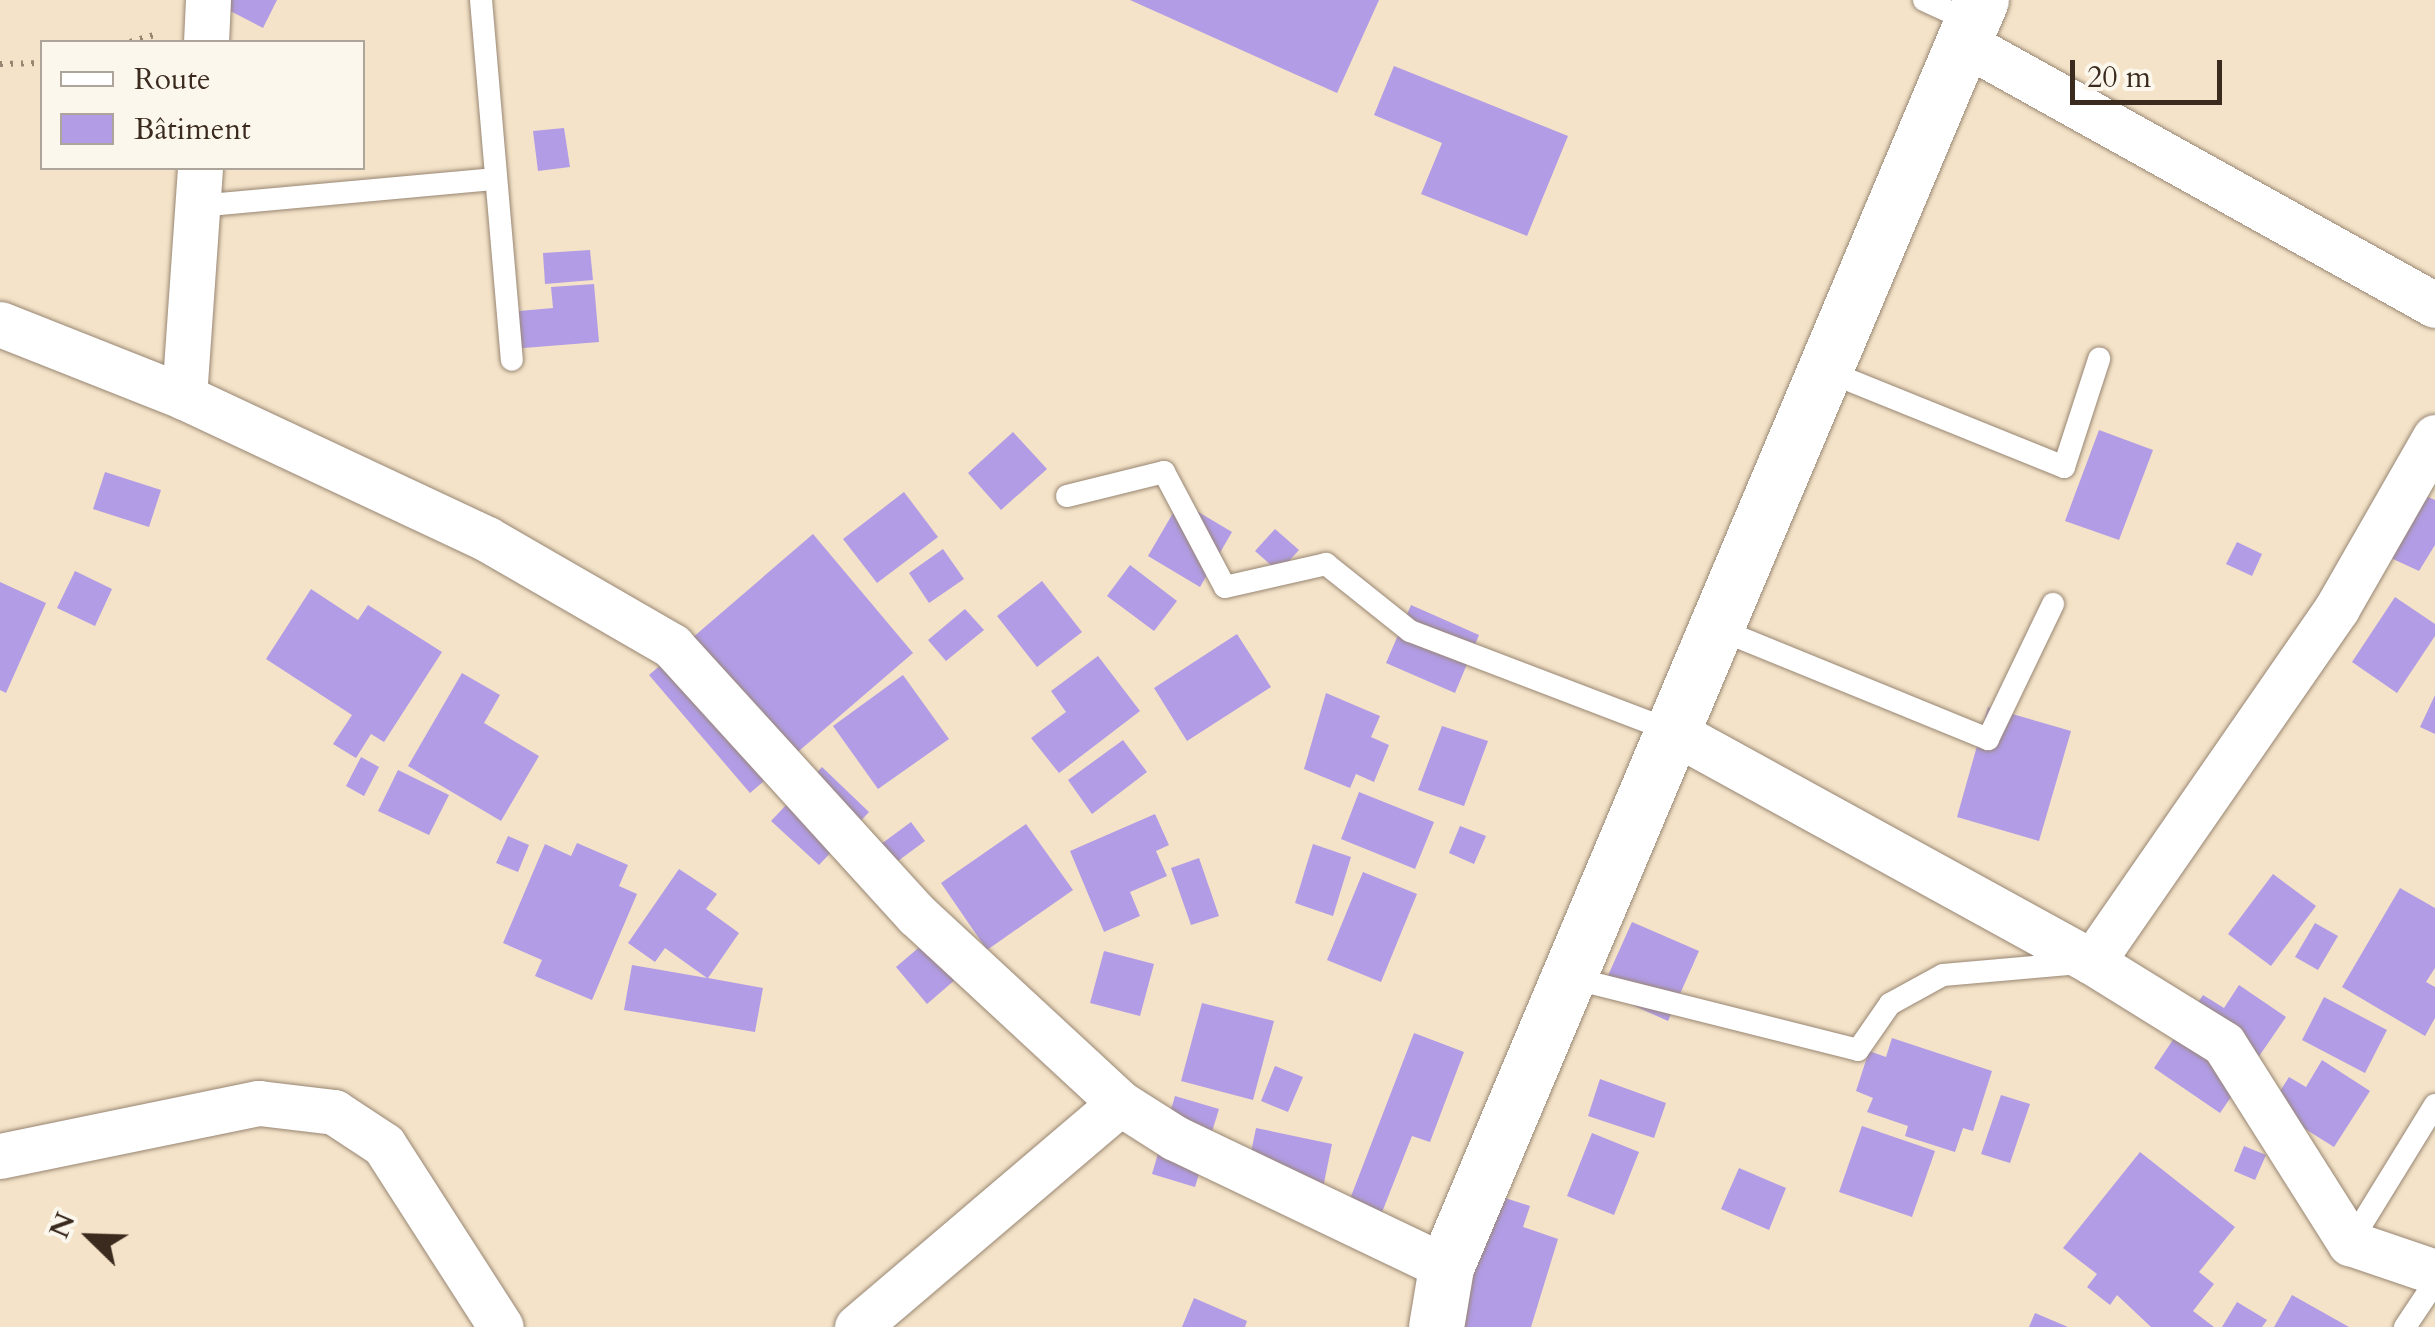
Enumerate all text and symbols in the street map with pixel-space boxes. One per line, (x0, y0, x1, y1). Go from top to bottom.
legend (40, 40, 365, 170)
scale bar (2075, 40, 2228, 102)
text: 20 m (2087, 57, 2151, 98)
text: Route (134, 59, 211, 100)
text: Bâtiment (134, 109, 251, 150)
north arrow (40, 1187, 140, 1287)
text: N (40, 1207, 85, 1244)

